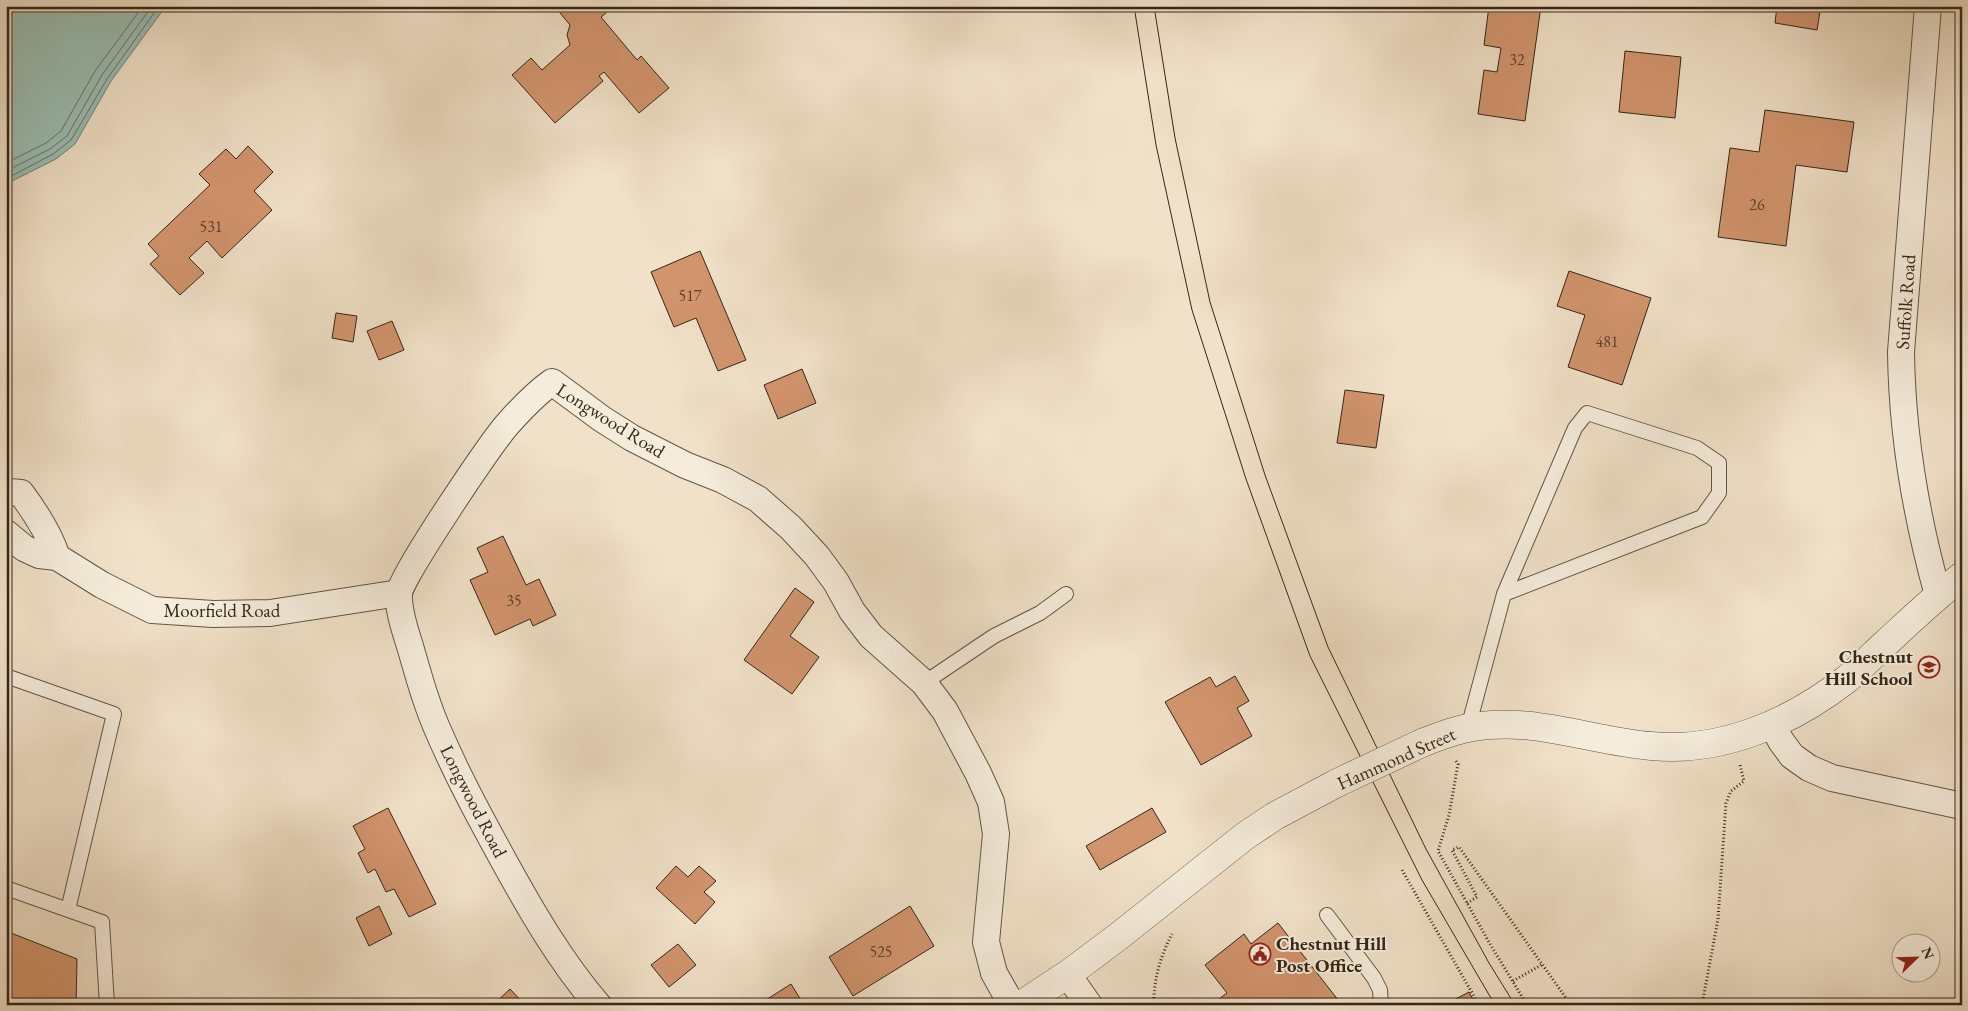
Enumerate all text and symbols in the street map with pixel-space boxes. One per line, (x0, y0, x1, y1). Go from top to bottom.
house number: 32 (1509, 49, 1525, 70)
house number: 26 (1749, 194, 1765, 215)
house number: 531 (199, 216, 223, 237)
street label: Suffolk Road (1890, 253, 1921, 351)
house number: 517 (678, 285, 702, 306)
house number: 481 (1595, 331, 1619, 352)
street label: Longwood Road (552, 377, 670, 464)
house number: 35 (506, 590, 522, 611)
street label: Moorfield Road (164, 598, 281, 623)
place label: Chestnut Hill School (1825, 644, 1914, 691)
school or university icon: Chestnut Hill School (1917, 655, 1941, 679)
street label: Hammond Street (1333, 721, 1459, 796)
street label: Longwood Road (434, 741, 513, 862)
place label: Chestnut Hill Post Office (1276, 931, 1387, 978)
north arrow (1890, 934, 1940, 984)
house number: 525 (869, 941, 893, 962)
public building icon: Chestnut Hill Post Office (1248, 942, 1272, 966)
text: N (1917, 944, 1939, 962)

